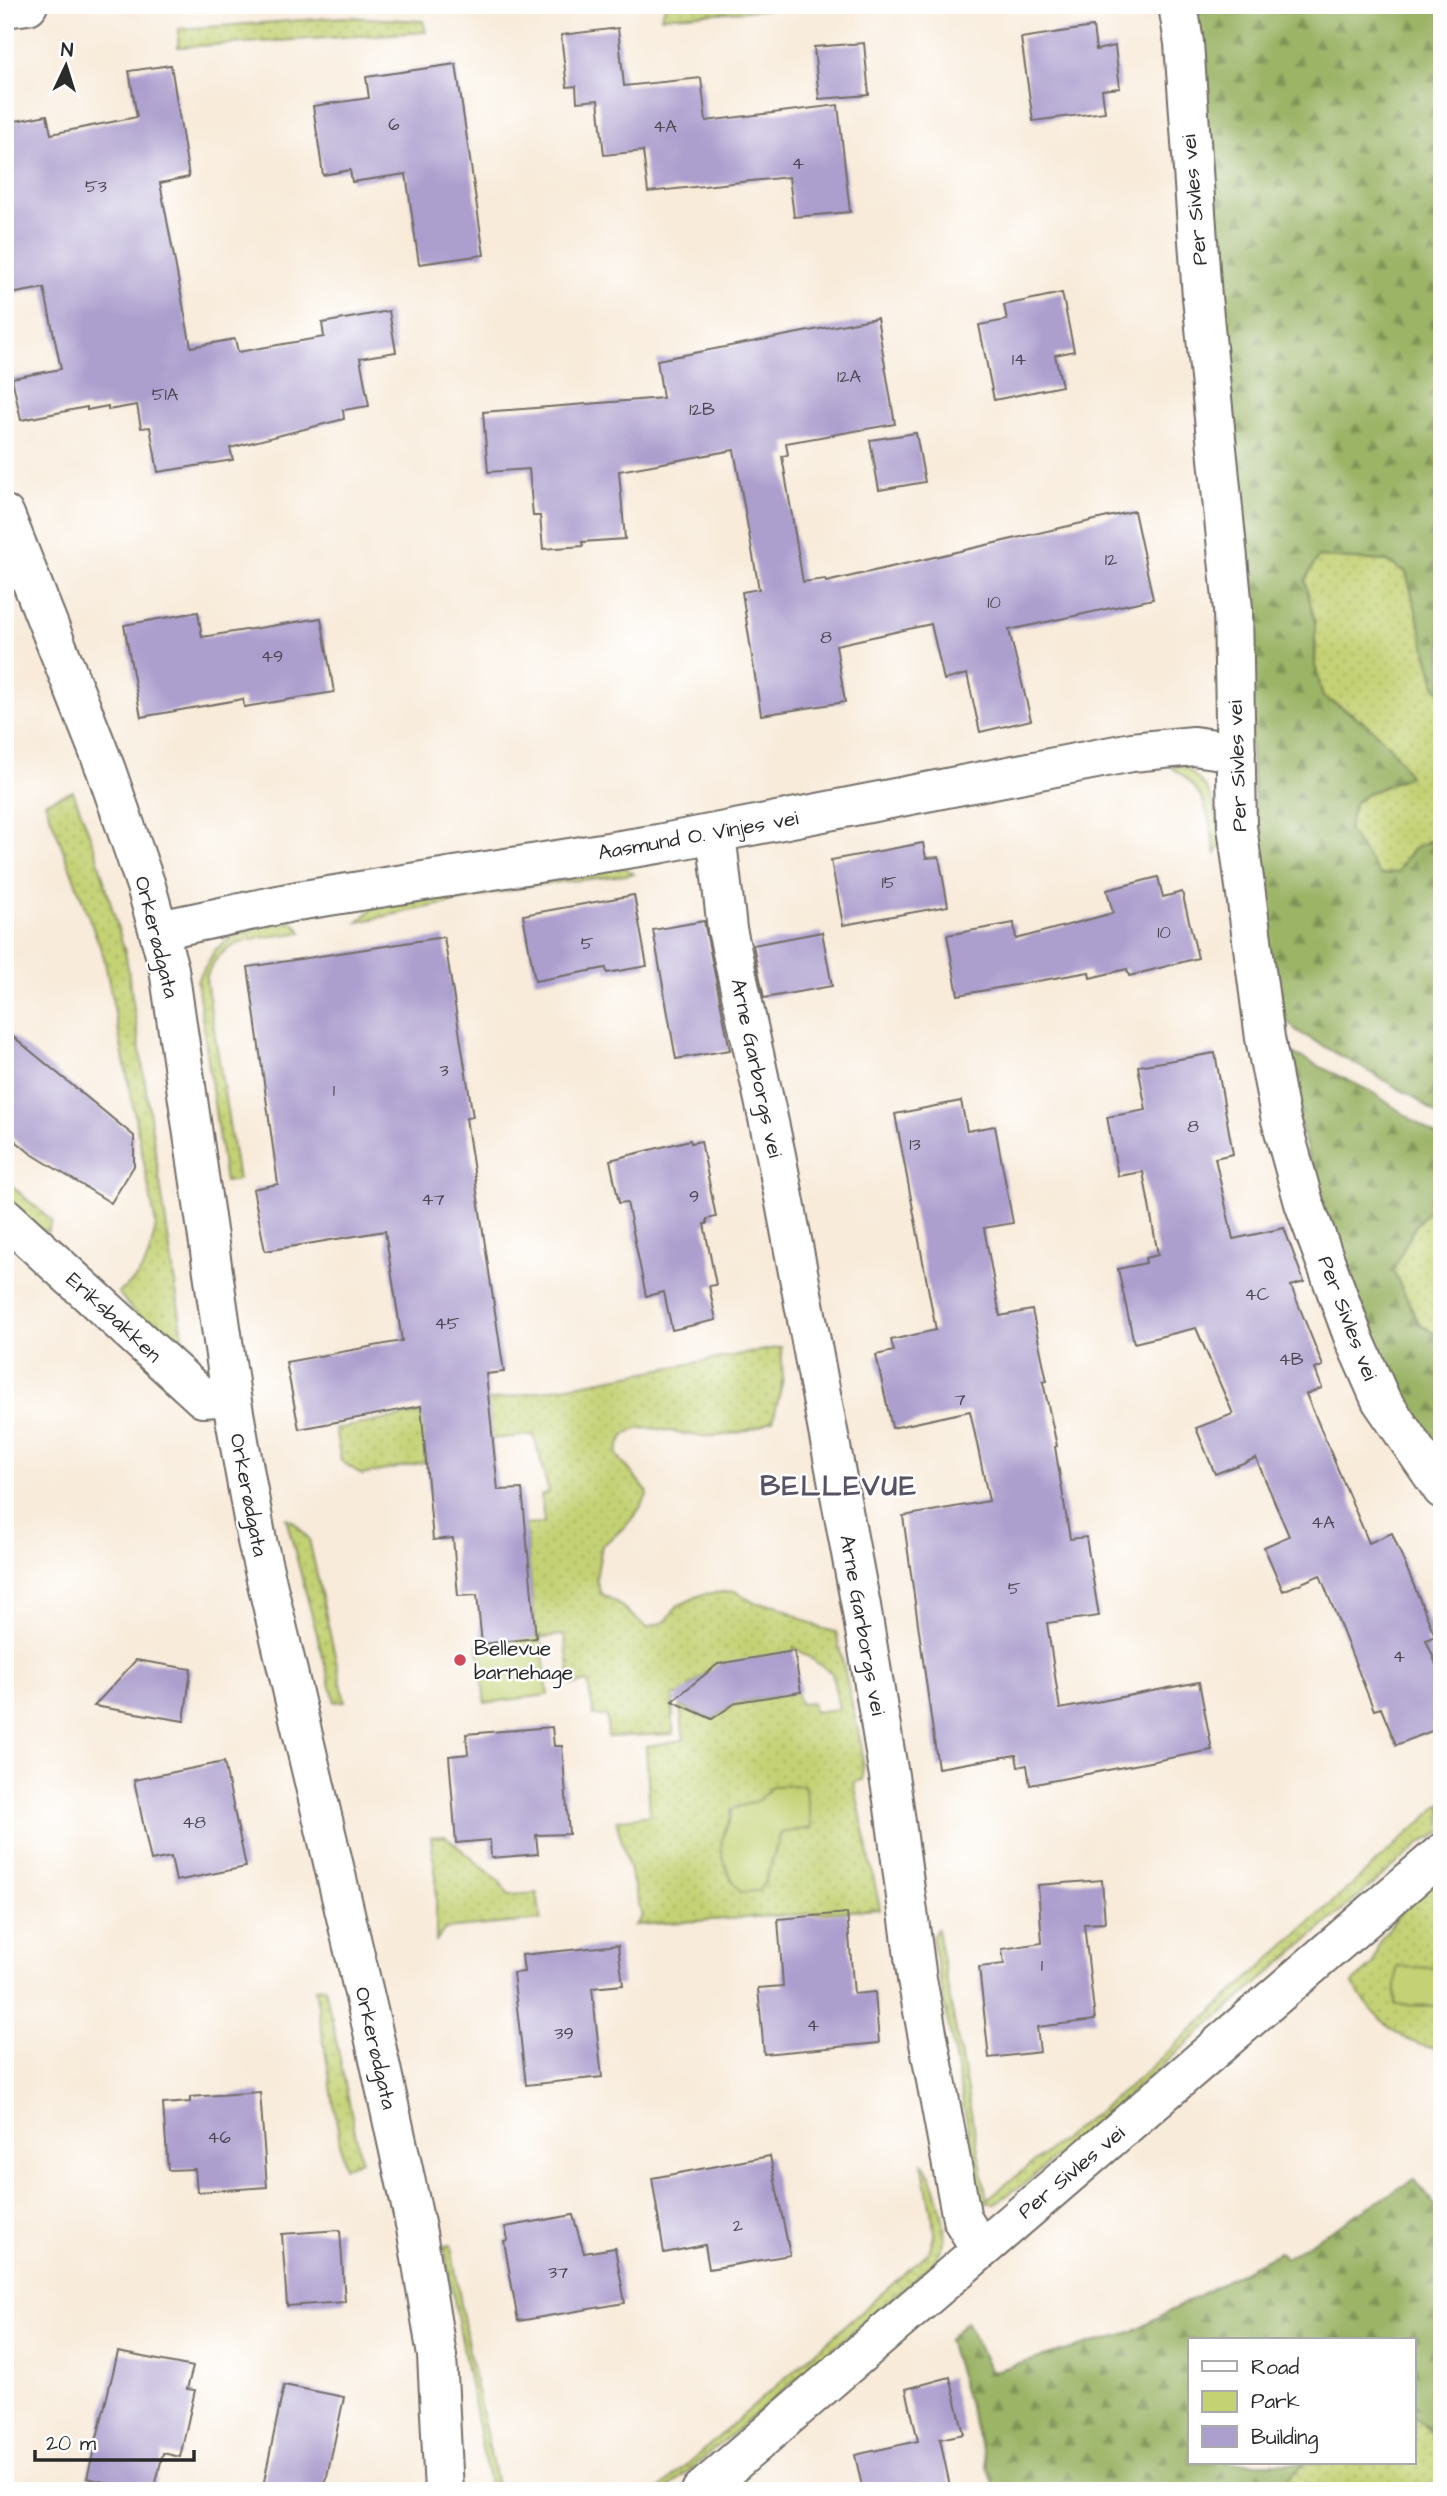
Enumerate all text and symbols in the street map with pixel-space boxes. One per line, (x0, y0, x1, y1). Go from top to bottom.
north arrow (32, 32, 102, 102)
text: N (60, 37, 74, 64)
house number: 6 (388, 112, 400, 137)
house number: 4A (653, 114, 677, 139)
street label: Per Sivles vei (1174, 133, 1215, 267)
house number: 4 (792, 151, 804, 176)
house number: 53 (85, 174, 107, 199)
house number: 14 (1012, 347, 1026, 372)
house number: 12A (837, 364, 862, 389)
house number: 51A (152, 382, 179, 407)
house number: 12B (689, 397, 715, 422)
house number: 12 (1105, 547, 1118, 572)
house number: 10 (987, 590, 1001, 615)
house number: 8 (820, 625, 832, 650)
house number: 49 (261, 644, 283, 669)
street label: Per Sivles vei (1221, 700, 1254, 832)
street label: Aasmund O. Vinjes vei (596, 804, 801, 867)
house number: 15 (881, 870, 897, 895)
street label: Orkerødgata (125, 873, 186, 1002)
house number: 10 (1157, 920, 1171, 945)
house number: 5 (581, 931, 594, 956)
street label: Arne Garborgs vei (721, 976, 790, 1161)
house number: 3 (439, 1058, 449, 1083)
house number: 1 (333, 1078, 335, 1103)
house number: 8 (1187, 1114, 1199, 1139)
house number: 13 (909, 1132, 921, 1157)
house number: 9 (689, 1184, 699, 1209)
house number: 47 (421, 1187, 445, 1212)
street label: Per Sivles vei (1310, 1252, 1385, 1385)
street label: Eriksbakken (60, 1266, 168, 1369)
house number: 4C (1245, 1282, 1270, 1307)
house number: 45 (435, 1311, 460, 1336)
house number: 4B (1278, 1347, 1304, 1372)
house number: 7 (954, 1387, 966, 1412)
street label: Orkerødgata (220, 1431, 275, 1560)
district label: BELLEVUE (760, 1467, 918, 1506)
house number: 4A (1311, 1510, 1335, 1535)
street label: Arne Garborgs vei (830, 1533, 893, 1718)
house number: 5 (1008, 1576, 1021, 1601)
place label: Bellevue barnehage (474, 1634, 573, 1689)
house number: 4 (1393, 1644, 1405, 1669)
marker: Bellevue barnehage (452, 1652, 468, 1668)
house number: 48 (182, 1810, 206, 1835)
house number: 1 (1041, 1953, 1043, 1978)
street label: Orkerødgata (345, 1984, 404, 2113)
house number: 4 (807, 2013, 819, 2038)
house number: 39 (554, 2021, 574, 2046)
street label: Per Sivles vei (1012, 2119, 1131, 2226)
house number: 46 (207, 2125, 231, 2150)
house number: 2 (733, 2213, 744, 2238)
house number: 37 (548, 2260, 568, 2285)
legend (1188, 2338, 1416, 2464)
text: Road (1251, 2353, 1299, 2382)
text: Park (1251, 2387, 1300, 2416)
scale bar (35, 2419, 194, 2463)
text: Building (1251, 2423, 1319, 2454)
text: 20 m (46, 2429, 97, 2458)

